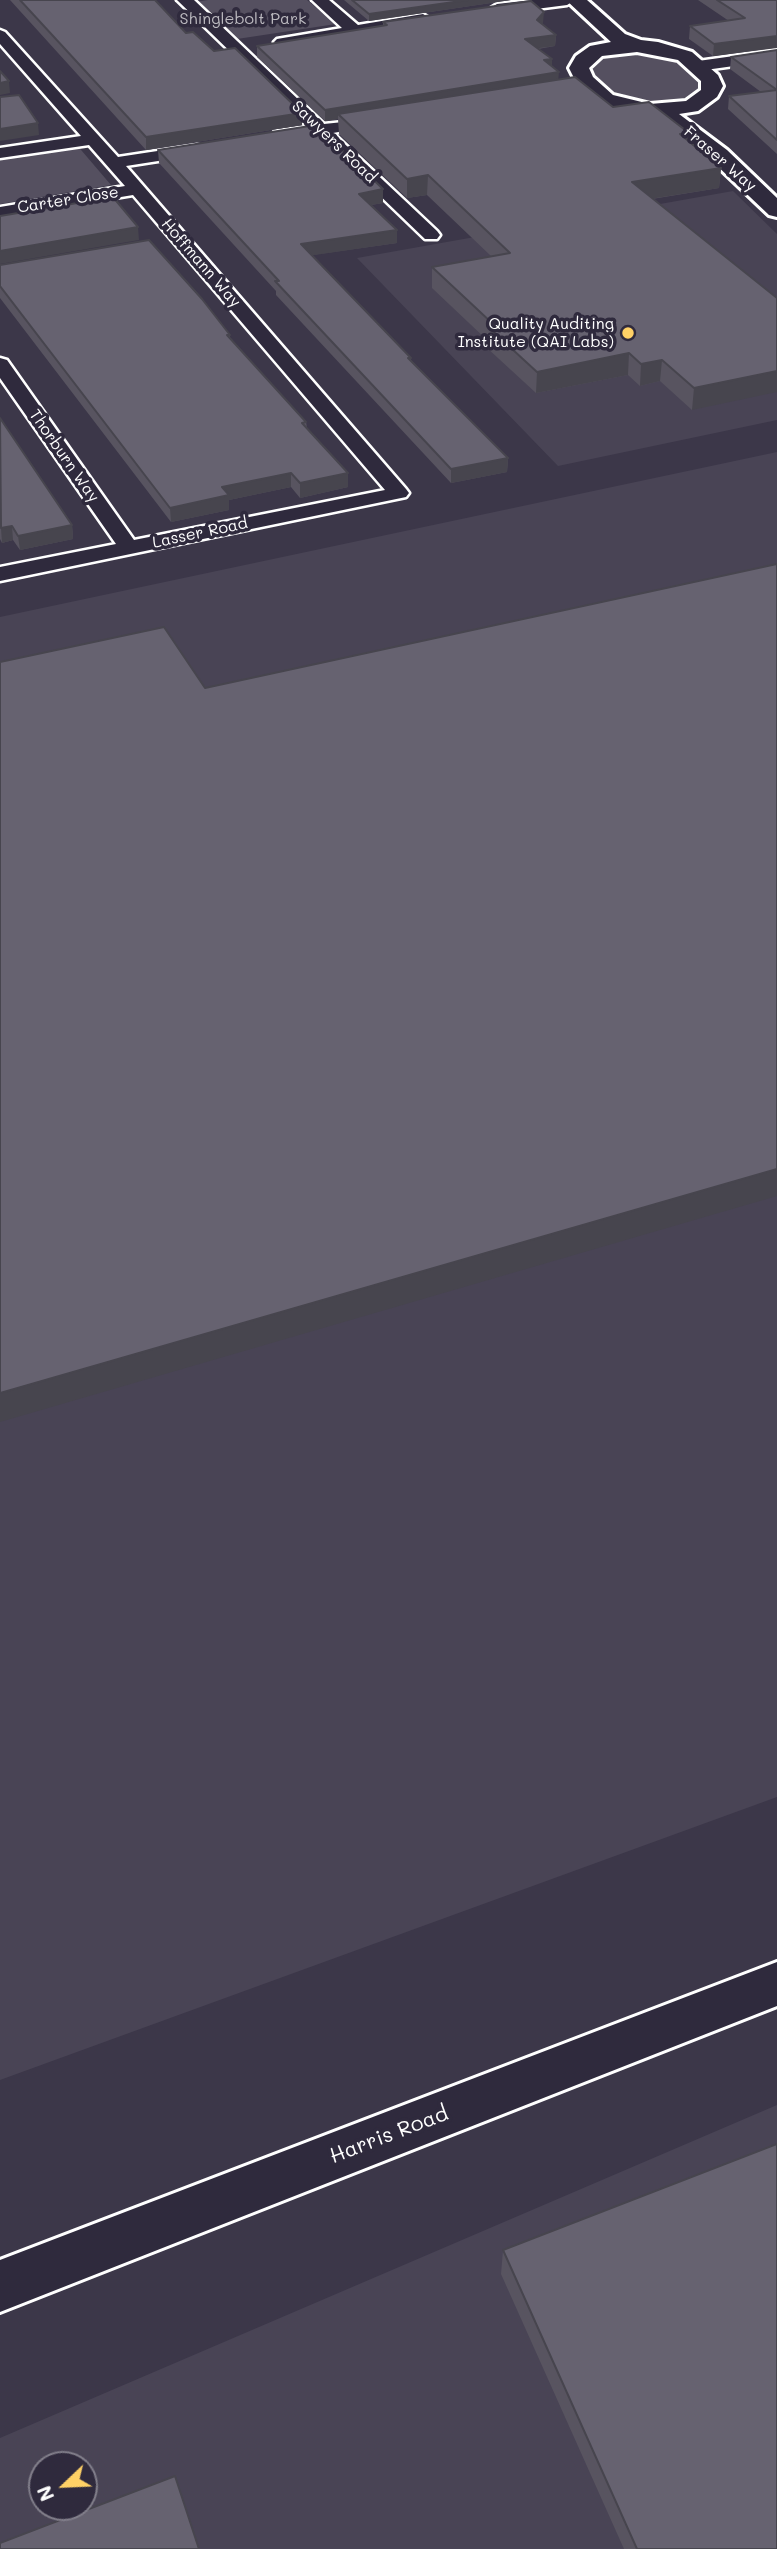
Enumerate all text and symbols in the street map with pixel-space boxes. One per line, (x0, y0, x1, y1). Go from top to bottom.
park label: Shinglebolt Park (179, 9, 307, 29)
street label: Sawyers Road (288, 97, 380, 187)
street label: Fraser Way (680, 122, 760, 196)
street label: Carter Close (16, 183, 120, 217)
street label: Hoffmann Way (157, 215, 245, 311)
place label: Quality Auditing Institute (QAI Labs) (458, 314, 614, 352)
marker: Quality Auditing Institute (QAI Labs) (620, 325, 636, 341)
street label: Thorburn Way (25, 406, 103, 506)
street label: Lasser Road (151, 514, 249, 552)
street label: Harris Road (326, 2101, 452, 2169)
north arrow (28, 2451, 98, 2521)
text: N (31, 2482, 59, 2505)

